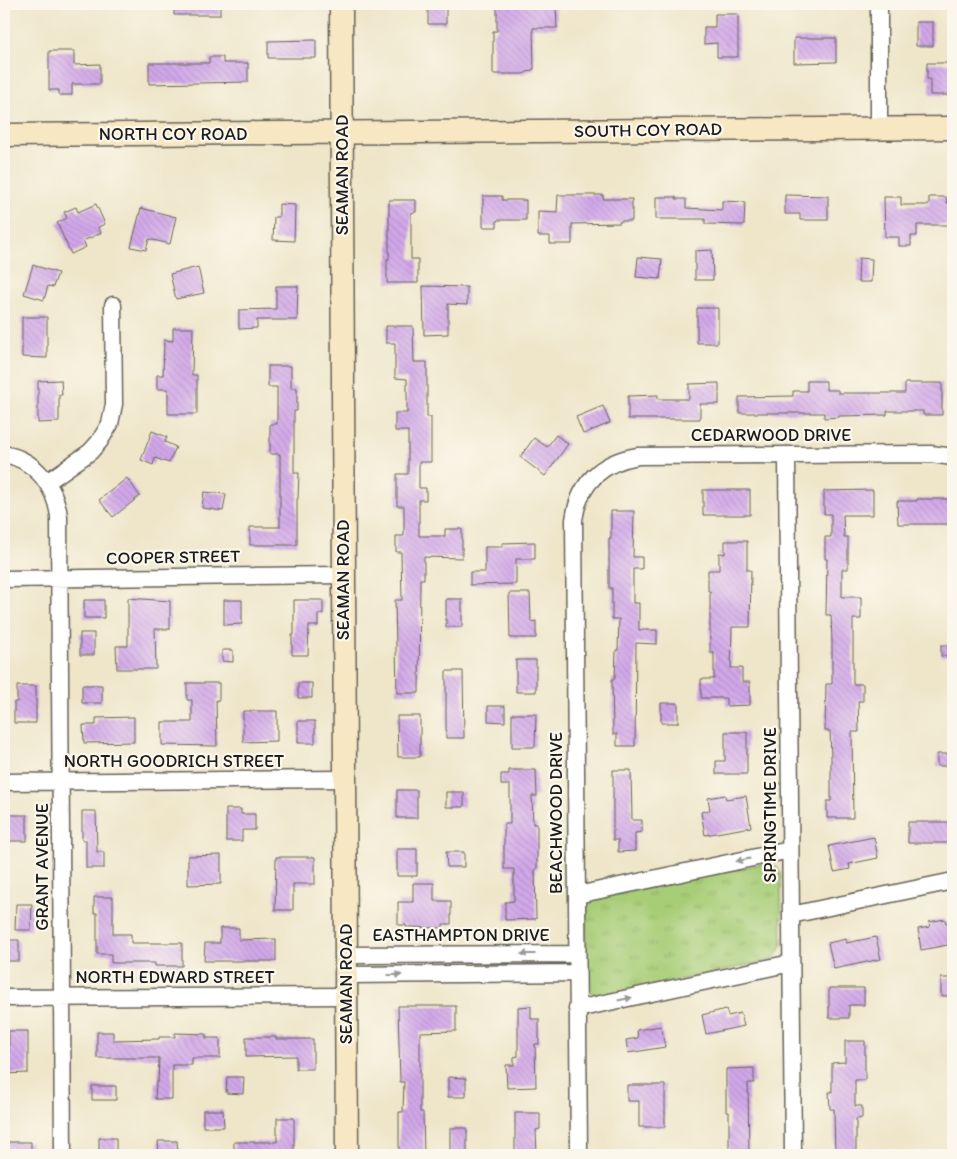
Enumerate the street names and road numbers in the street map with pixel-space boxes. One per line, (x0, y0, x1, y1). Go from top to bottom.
street label: SEAMAN ROAD (331, 115, 353, 235)
street label: SOUTH COY ROAD (574, 118, 722, 142)
street label: NORTH COY ROAD (99, 123, 247, 145)
street label: CEDARWOOD DRIVE (691, 424, 851, 446)
street label: SEAMAN ROAD (332, 520, 354, 640)
street label: COOPER STREET (106, 545, 240, 569)
street label: SPRINGTIME DRIVE (759, 727, 781, 883)
street label: BEACHWOOD DRIVE (545, 732, 567, 894)
street label: NORTH GOODRICH STREET (64, 750, 284, 772)
street label: GRANT AVENUE (31, 803, 53, 931)
street label: SEAMAN ROAD (335, 924, 357, 1044)
street label: EASTHAMPTON DRIVE (372, 924, 550, 946)
street label: NORTH EDWARD STREET (75, 966, 275, 988)

